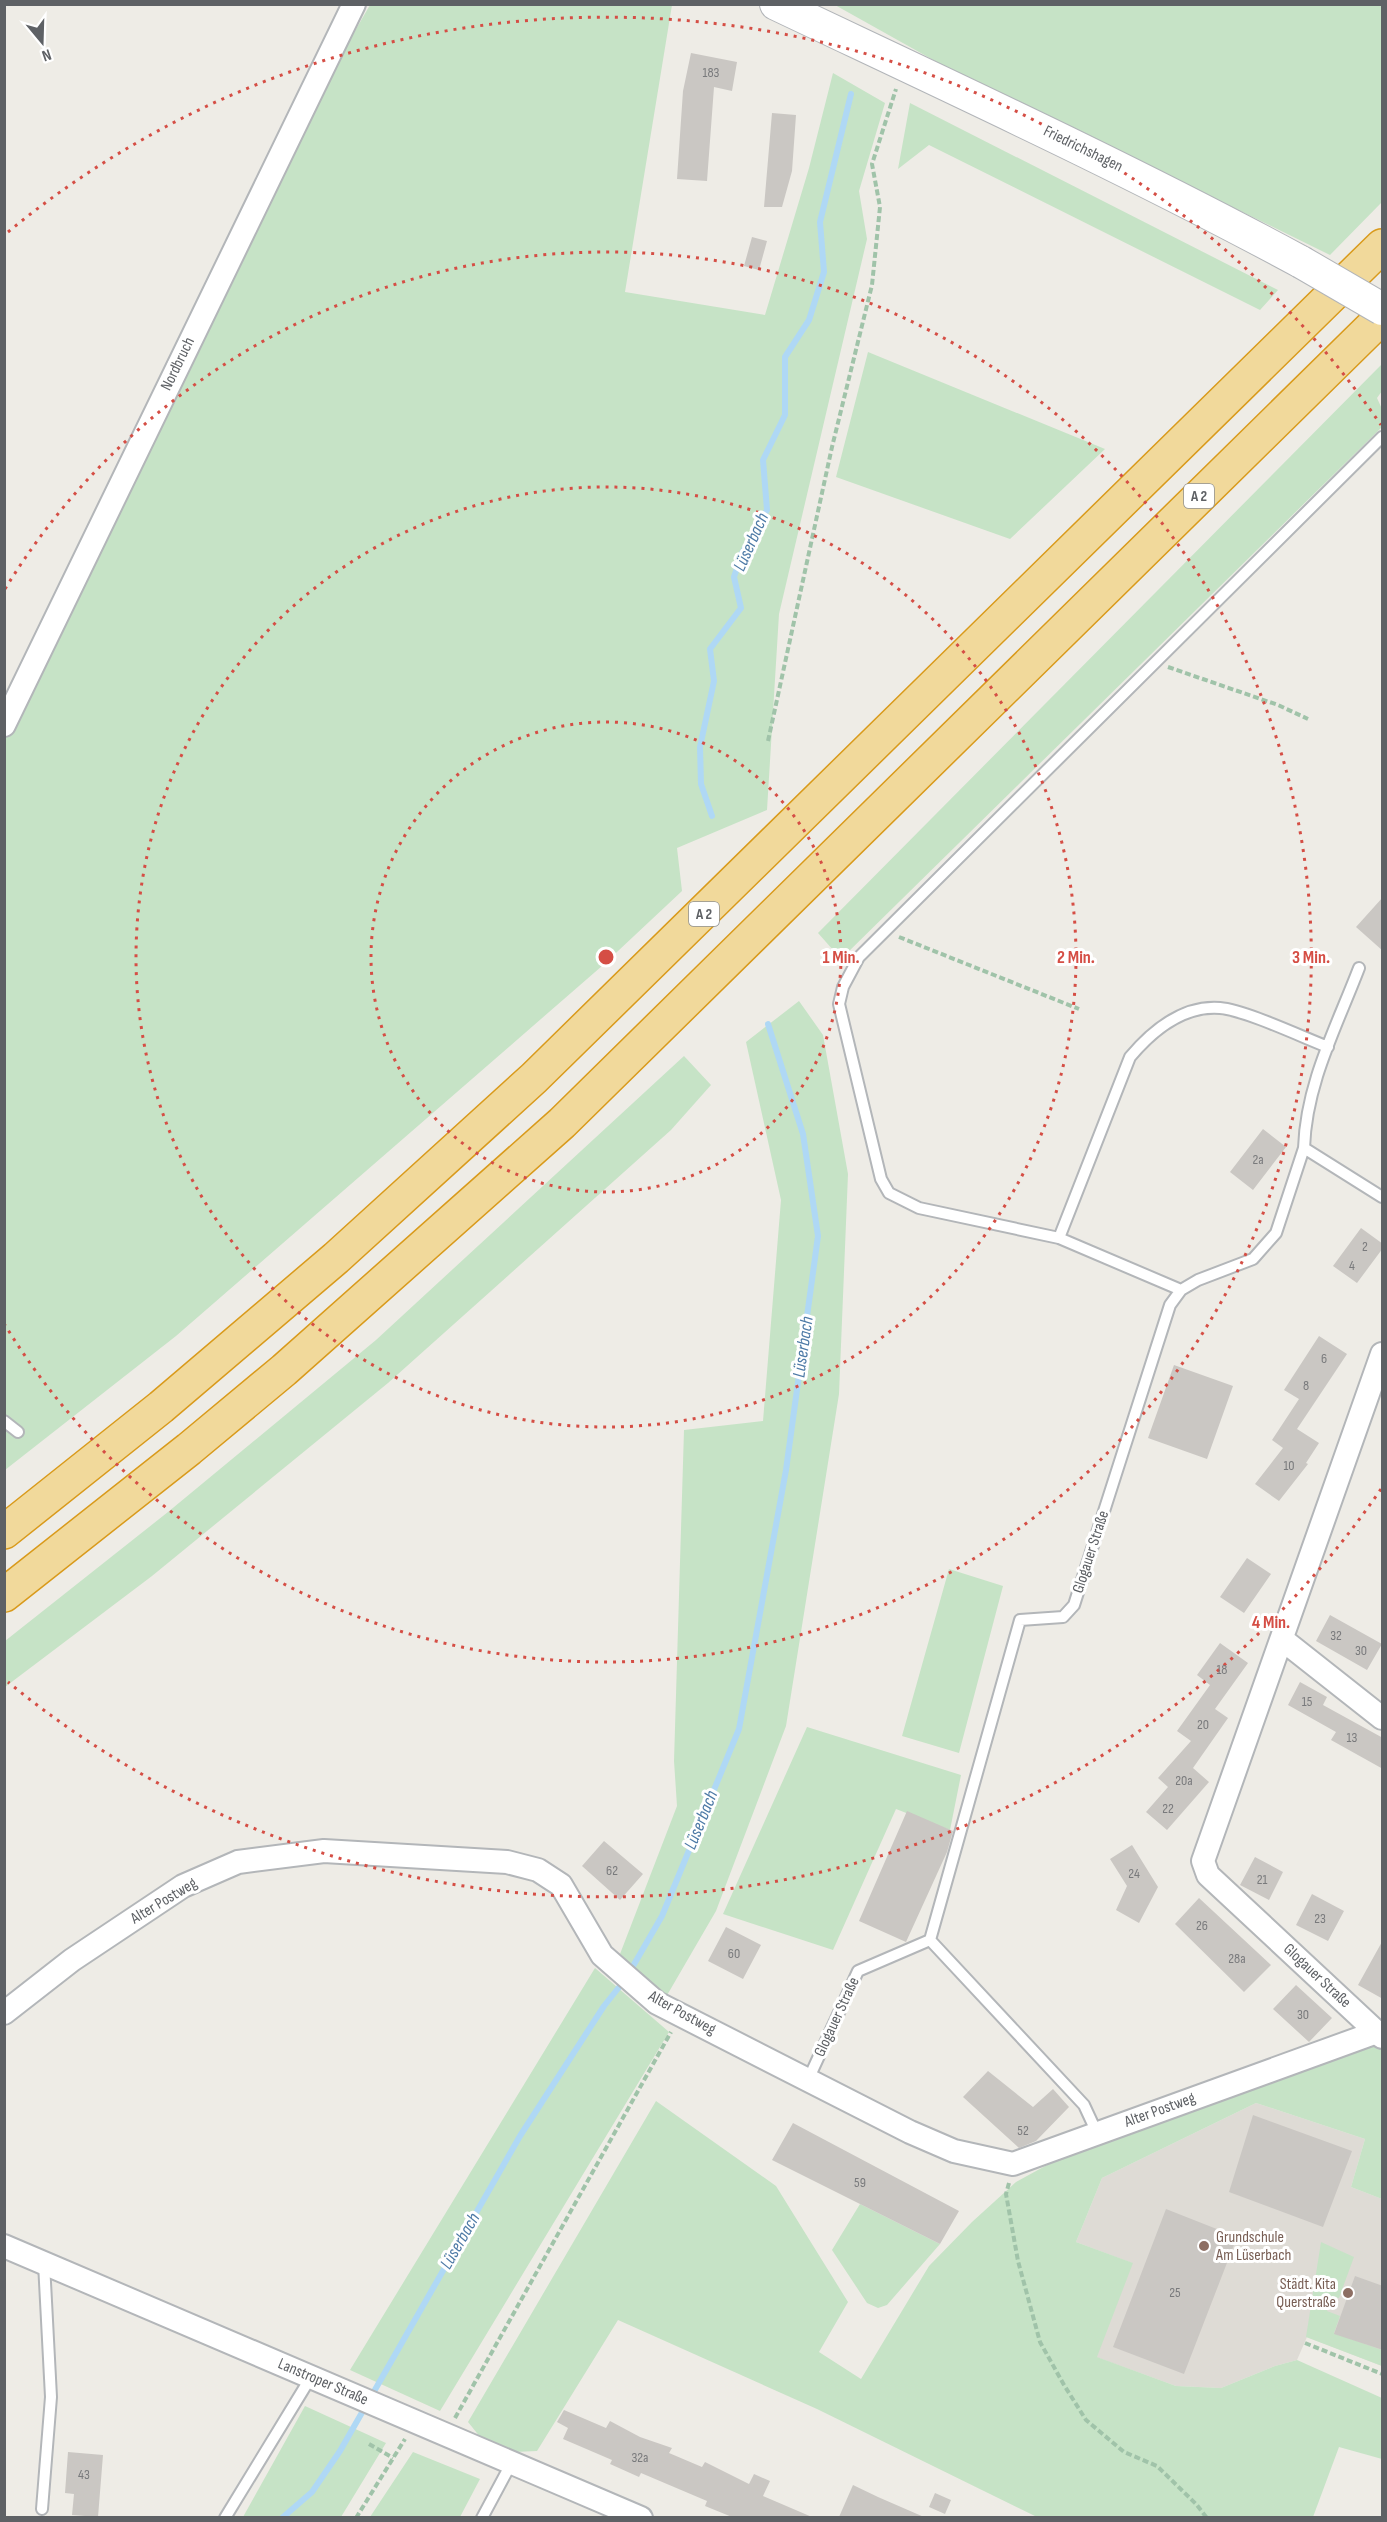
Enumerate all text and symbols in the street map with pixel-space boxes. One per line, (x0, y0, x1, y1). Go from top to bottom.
north arrow (12, 12, 72, 72)
text: N (39, 44, 54, 65)
house number: 183 (703, 64, 720, 81)
street label: Friedrichshagen (1040, 122, 1126, 176)
street label: Nordbruch (157, 334, 199, 394)
road number: A 2 (1184, 484, 1214, 508)
water label: Lüserbach (729, 509, 773, 574)
road number: A 2 (689, 902, 719, 926)
centre of rings (596, 947, 616, 967)
text: 1 Min. (822, 947, 860, 968)
text: 2 Min. (1057, 947, 1095, 968)
text: 3 Min. (1292, 947, 1330, 968)
house number: 2a (1252, 1151, 1264, 1168)
house number: 2 (1362, 1238, 1368, 1255)
house number: 4 (1349, 1257, 1355, 1274)
water label: Lüserbach (788, 1315, 818, 1379)
house number: 6 (1321, 1350, 1327, 1367)
house number: 8 (1303, 1377, 1309, 1394)
house number: 10 (1283, 1457, 1295, 1474)
street label: Glogauer Straße (1069, 1508, 1113, 1596)
text: 4 Min. (1252, 1612, 1290, 1633)
house number: 32 (1330, 1627, 1342, 1644)
house number: 30 (1355, 1642, 1367, 1659)
house number: 18 (1216, 1661, 1228, 1678)
house number: 15 (1302, 1693, 1313, 1710)
house number: 20 (1197, 1716, 1209, 1733)
house number: 13 (1347, 1729, 1358, 1746)
house number: 20a (1175, 1772, 1193, 1789)
water label: Lüserbach (680, 1787, 722, 1852)
house number: 22 (1162, 1800, 1174, 1817)
house number: 62 (606, 1862, 618, 1879)
house number: 24 (1128, 1865, 1140, 1882)
house number: 21 (1257, 1871, 1267, 1888)
street label: Alter Postweg (126, 1874, 201, 1929)
house number: 23 (1314, 1910, 1326, 1927)
house number: 26 (1196, 1917, 1208, 1934)
street label: Glogauer Straße (1279, 1940, 1355, 2012)
house number: 60 (728, 1945, 740, 1962)
house number: 28a (1228, 1950, 1246, 1967)
street label: Glogauer Straße (810, 1974, 864, 2060)
street label: Alter Postweg (644, 1986, 719, 2039)
house number: 30 (1297, 2006, 1309, 2023)
street label: Alter Postweg (1121, 2088, 1198, 2132)
house number: 52 (1017, 2122, 1029, 2139)
house number: 59 (854, 2174, 866, 2191)
water label: Lüserbach (436, 2209, 485, 2273)
place label: Grundschule Am Lüserbach (1215, 2228, 1291, 2265)
marker: Grundschule Am Lüserbach (1197, 2239, 1211, 2253)
place label: Städt. Kita Querstraße (1276, 2275, 1336, 2312)
house number: 25 (1169, 2284, 1181, 2301)
marker: Städt. Kita Querstraße (1341, 2286, 1355, 2300)
street label: Lanstroper Straße (275, 2354, 371, 2410)
house number: 32a (631, 2449, 649, 2466)
house number: 43 (78, 2466, 90, 2483)

